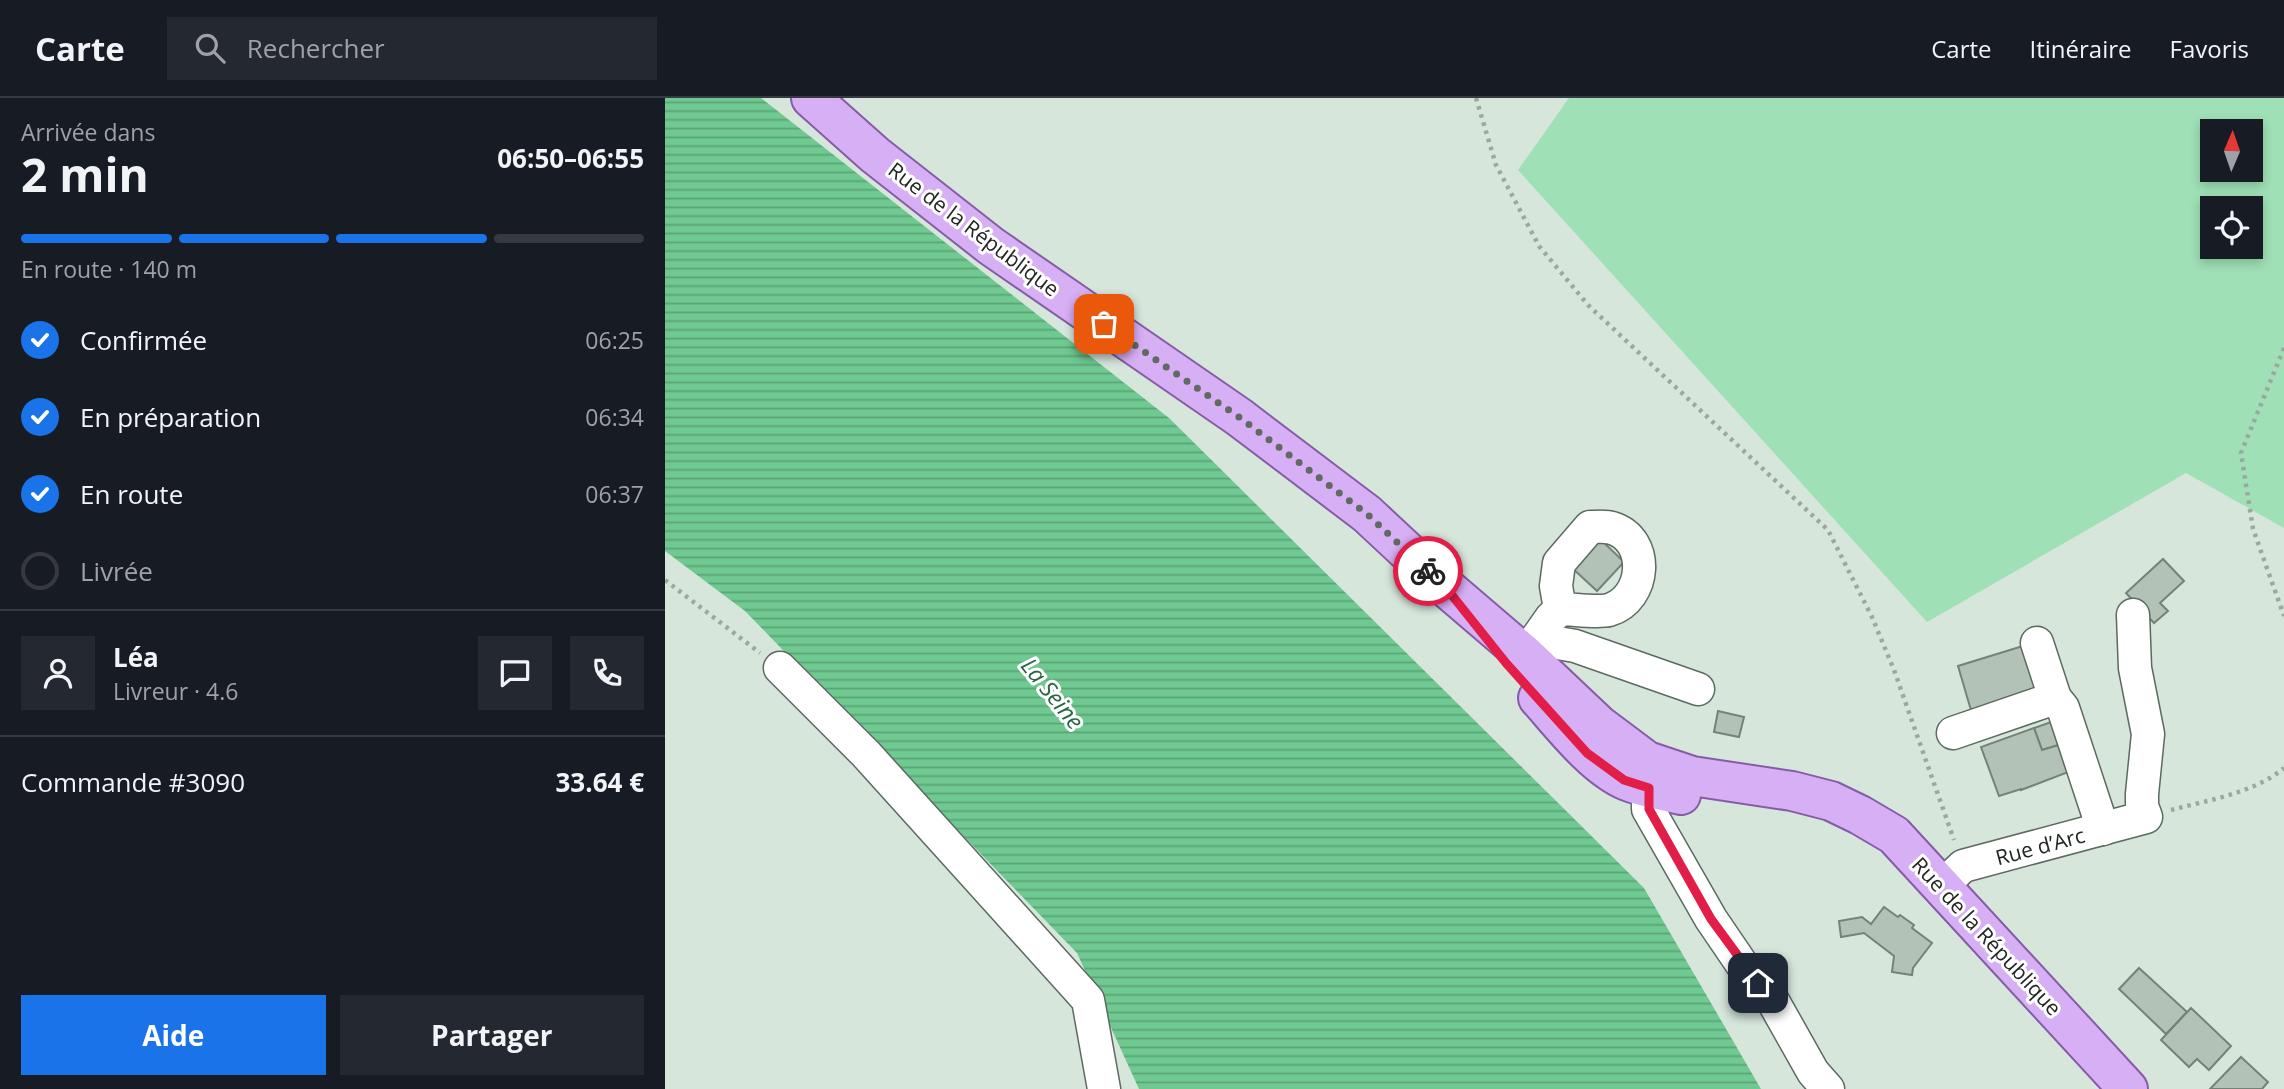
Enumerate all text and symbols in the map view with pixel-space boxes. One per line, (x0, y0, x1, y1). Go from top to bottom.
search box (167, 17, 657, 80)
text: Carte (35, 26, 125, 71)
icon: search (191, 29, 229, 67)
text: Rechercher (247, 30, 385, 66)
text: Carte (1931, 32, 1992, 65)
text: Itinéraire (2030, 32, 2132, 65)
text: Favoris (2170, 32, 2249, 65)
text: Arrivée dans (21, 116, 155, 148)
north arrow (2200, 119, 2263, 182)
map controls (2200, 119, 2263, 259)
text: 06:50–06:55 (497, 140, 644, 176)
text: 2 min (21, 143, 149, 205)
street label: Rue de la République (883, 156, 1065, 302)
button: locate (2200, 196, 2263, 259)
text: En route · 140 m (21, 253, 197, 285)
pin (1074, 294, 1134, 354)
icon: bag (1085, 305, 1123, 343)
icon: check (21, 321, 59, 359)
text: Confirmée (80, 322, 207, 358)
text: 06:25 (585, 324, 644, 356)
icon: check (21, 398, 59, 436)
text: En préparation (80, 399, 261, 435)
text: 06:34 (585, 401, 644, 433)
icon: check (21, 475, 59, 513)
text: En route (80, 476, 183, 512)
text: 06:37 (585, 478, 644, 510)
courier (1393, 536, 1463, 606)
icon: bike (1409, 552, 1447, 590)
text: Livrée (80, 553, 153, 589)
button: person (21, 636, 95, 710)
button: chat (478, 636, 552, 710)
button: phone (570, 636, 644, 710)
text: Léa (113, 639, 159, 675)
water label: La Seine (1014, 650, 1092, 736)
text: Livreur · 4.6 (113, 675, 238, 707)
text: Commande #3090 (21, 764, 245, 800)
text: 33.64 € (556, 764, 644, 800)
street label: Rue d’Arc (1992, 821, 2088, 871)
street label: Rue de la République (1906, 851, 2068, 1021)
pin (1728, 953, 1788, 1013)
icon: home (1739, 964, 1777, 1002)
button: Aide (21, 995, 326, 1075)
button: Partager (340, 995, 644, 1075)

